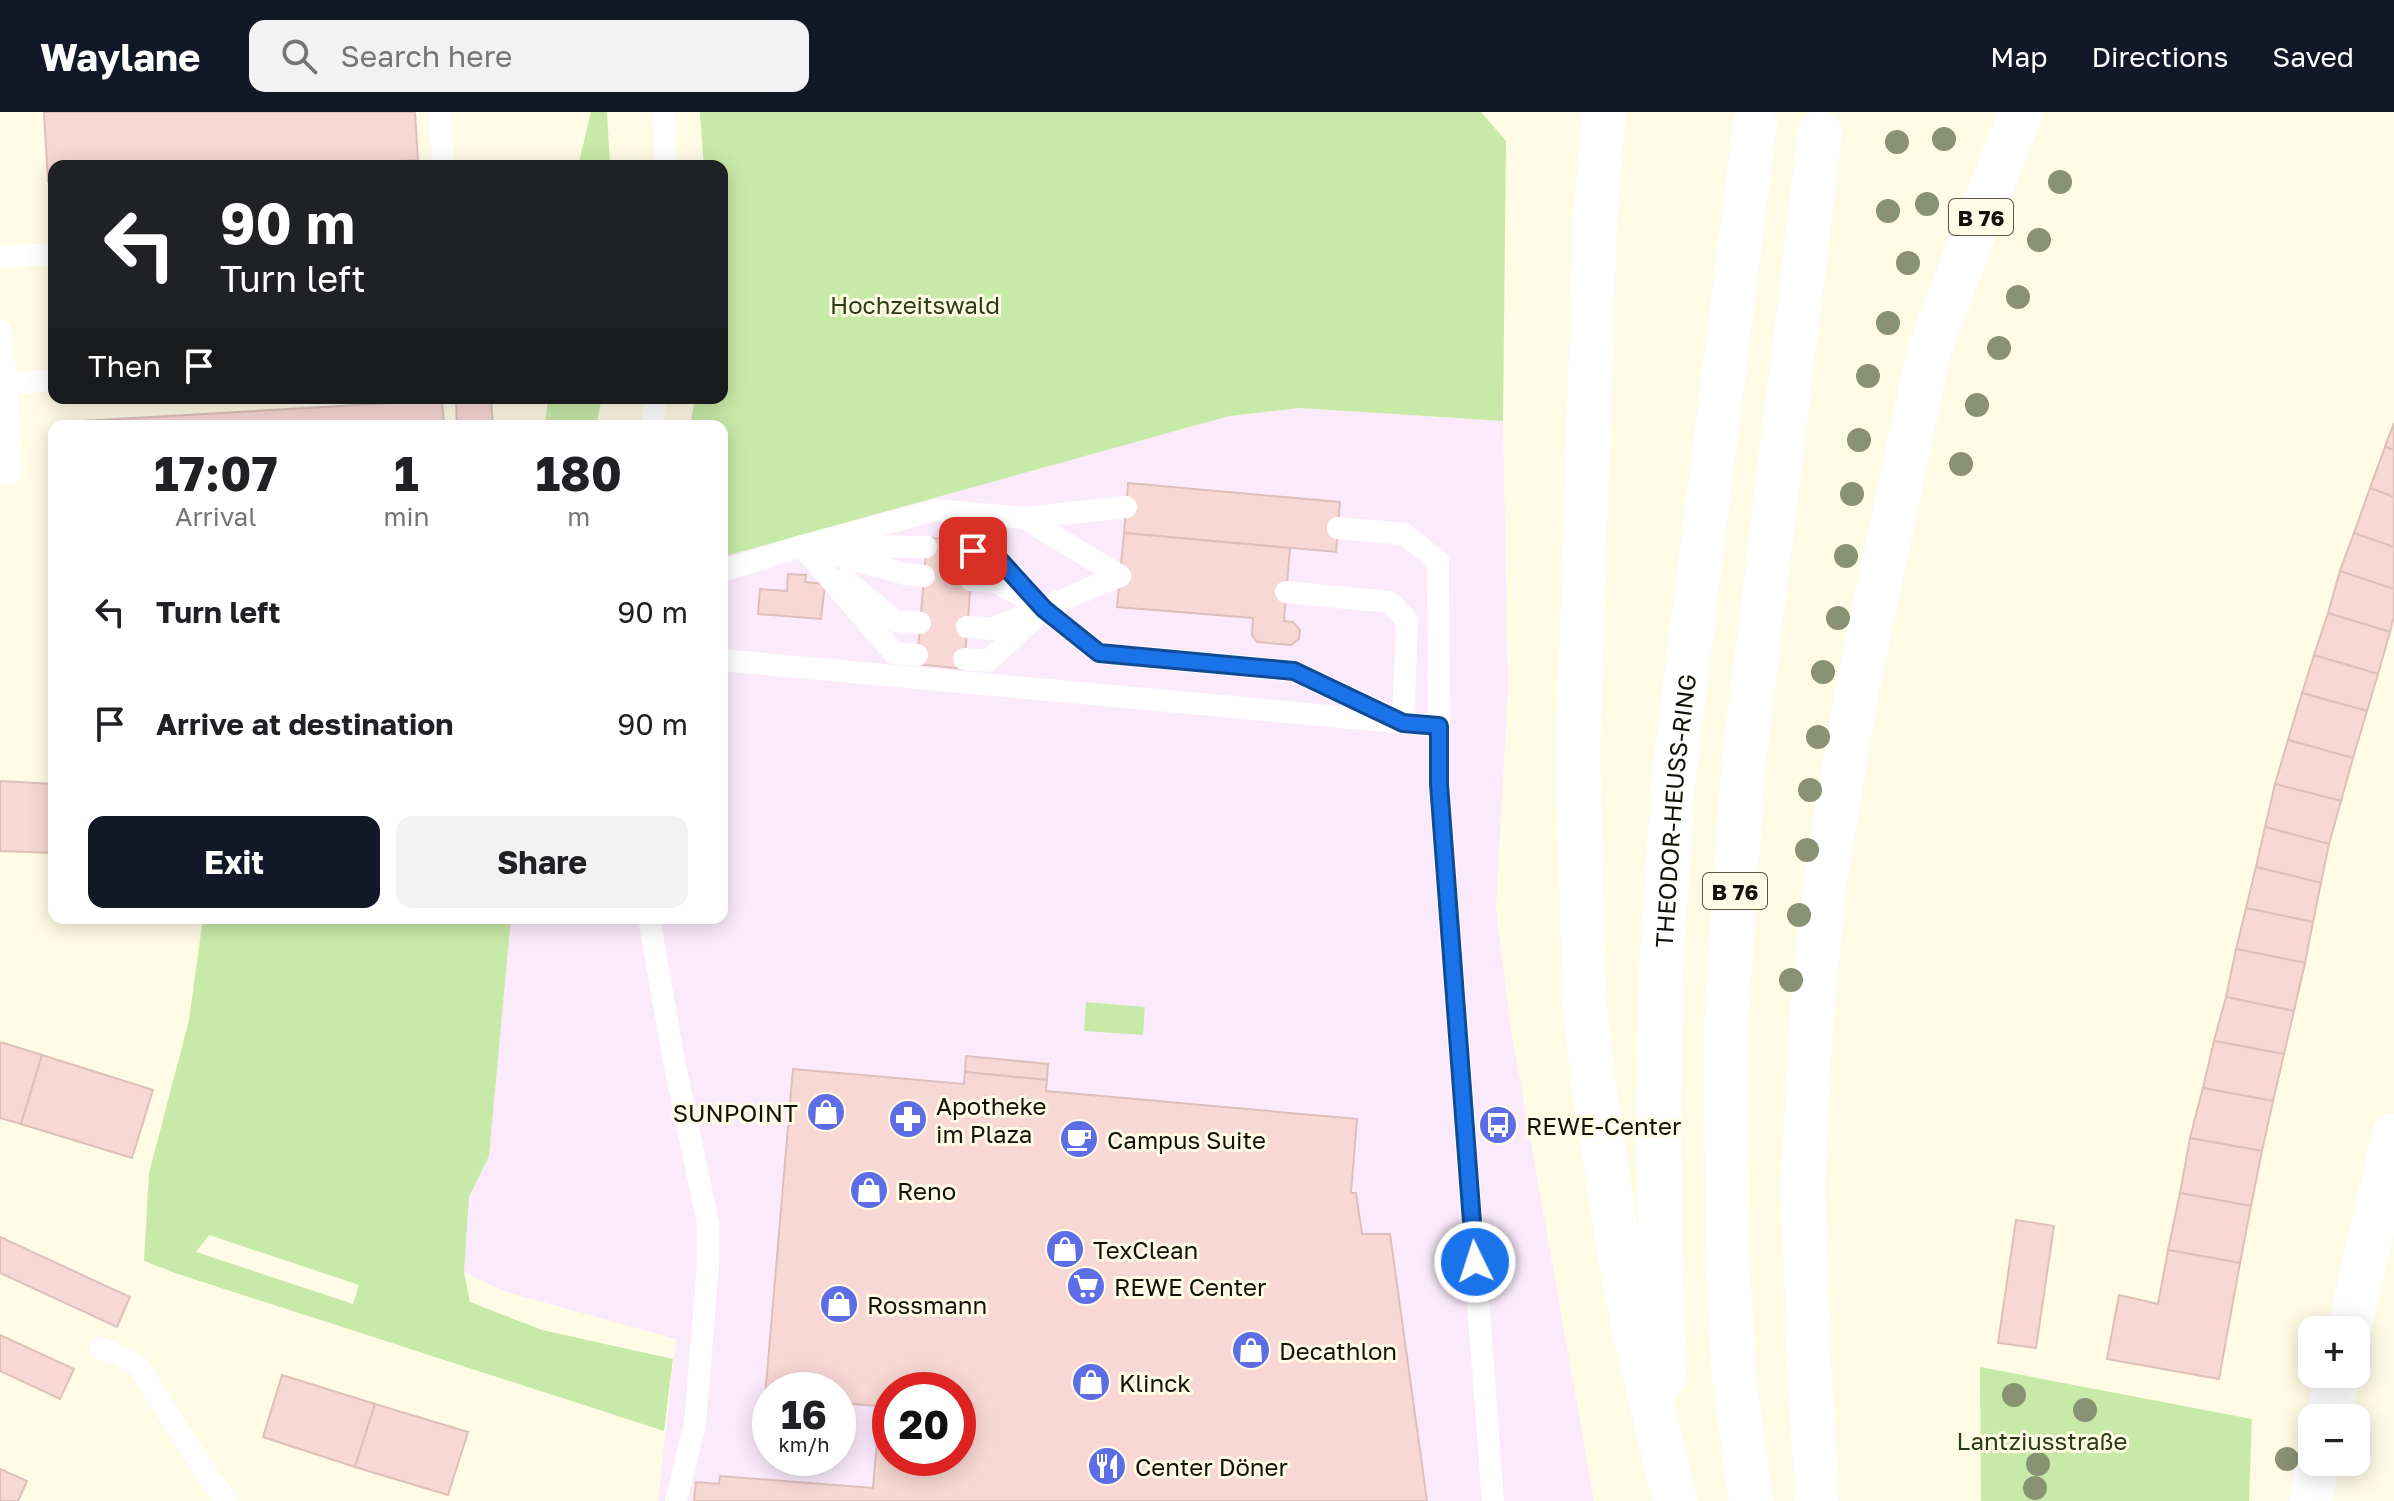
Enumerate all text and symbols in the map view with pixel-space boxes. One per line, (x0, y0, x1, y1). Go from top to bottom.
search box (249, 20, 809, 92)
text: Waylane (40, 34, 201, 79)
icon: search (277, 34, 321, 78)
text: Search here (341, 38, 512, 74)
text: Map (1990, 40, 2047, 73)
text: Directions (2091, 40, 2228, 73)
text: Saved (2272, 40, 2354, 73)
text: 90 m (220, 189, 355, 256)
icon: left (88, 192, 192, 296)
road number: B 76 (1949, 199, 2013, 235)
text: Turn left (220, 257, 366, 300)
park label: Hochzeitswald (830, 290, 1000, 319)
icon: arrive (177, 344, 221, 388)
text: Then (88, 348, 161, 384)
text: 17:07 (154, 444, 278, 502)
text: 1 (394, 444, 419, 502)
text: 180 (535, 444, 622, 502)
text: Arrival (175, 501, 256, 532)
text: min (383, 501, 429, 532)
text: m (567, 501, 590, 532)
pin (939, 517, 1007, 585)
icon: arrive (951, 529, 995, 573)
icon: left (88, 590, 132, 634)
text: Turn left (156, 594, 281, 630)
text: 90 m (617, 594, 688, 630)
street label: THEODOR-HEUSS-RING (1648, 672, 1701, 949)
icon: arrive (88, 702, 132, 746)
text: Arrive at destination (156, 706, 453, 742)
text: 90 m (617, 706, 688, 742)
button: Exit (88, 816, 380, 908)
button: Share (396, 816, 688, 908)
road number: B 76 (1703, 873, 1767, 909)
shop icon: SUNPOINT (805, 1091, 847, 1133)
place label: Apotheke im Plaza (936, 1091, 1047, 1148)
place label: SUNPOINT (673, 1098, 798, 1127)
pharmacy icon: Apotheke im Plaza (887, 1098, 929, 1140)
bus stop icon: REWE-Center (1477, 1104, 1519, 1146)
place label: REWE-Center (1526, 1111, 1681, 1140)
cafe icon: Campus Suite (1058, 1118, 1100, 1160)
place label: Campus Suite (1107, 1125, 1266, 1154)
shop icon: Reno (848, 1169, 890, 1211)
place label: Reno (897, 1176, 956, 1205)
position arrow (1433, 1220, 1517, 1304)
shop icon: TexClean (1044, 1228, 1086, 1270)
place label: TexClean (1093, 1235, 1198, 1264)
supermarket icon: REWE Center (1065, 1265, 1107, 1307)
place label: REWE Center (1114, 1272, 1266, 1301)
shop icon: Rossmann (818, 1283, 860, 1325)
place label: Rossmann (867, 1290, 987, 1319)
map controls (2298, 1316, 2370, 1476)
button: + (2298, 1316, 2370, 1388)
shop icon: Decathlon (1230, 1329, 1272, 1371)
place label: Decathlon (1279, 1336, 1397, 1365)
shop icon: Klinck (1070, 1361, 1112, 1403)
place label: Klinck (1119, 1368, 1191, 1397)
speed limit sign: 20 (872, 1372, 976, 1476)
text: 16 (781, 1390, 827, 1438)
button: − (2298, 1404, 2370, 1476)
park label: Lantziusstraße (1957, 1426, 2127, 1455)
text: km/h (779, 1432, 829, 1456)
restaurant icon: Center Döner (1086, 1445, 1128, 1487)
place label: Center Döner (1135, 1452, 1288, 1481)

